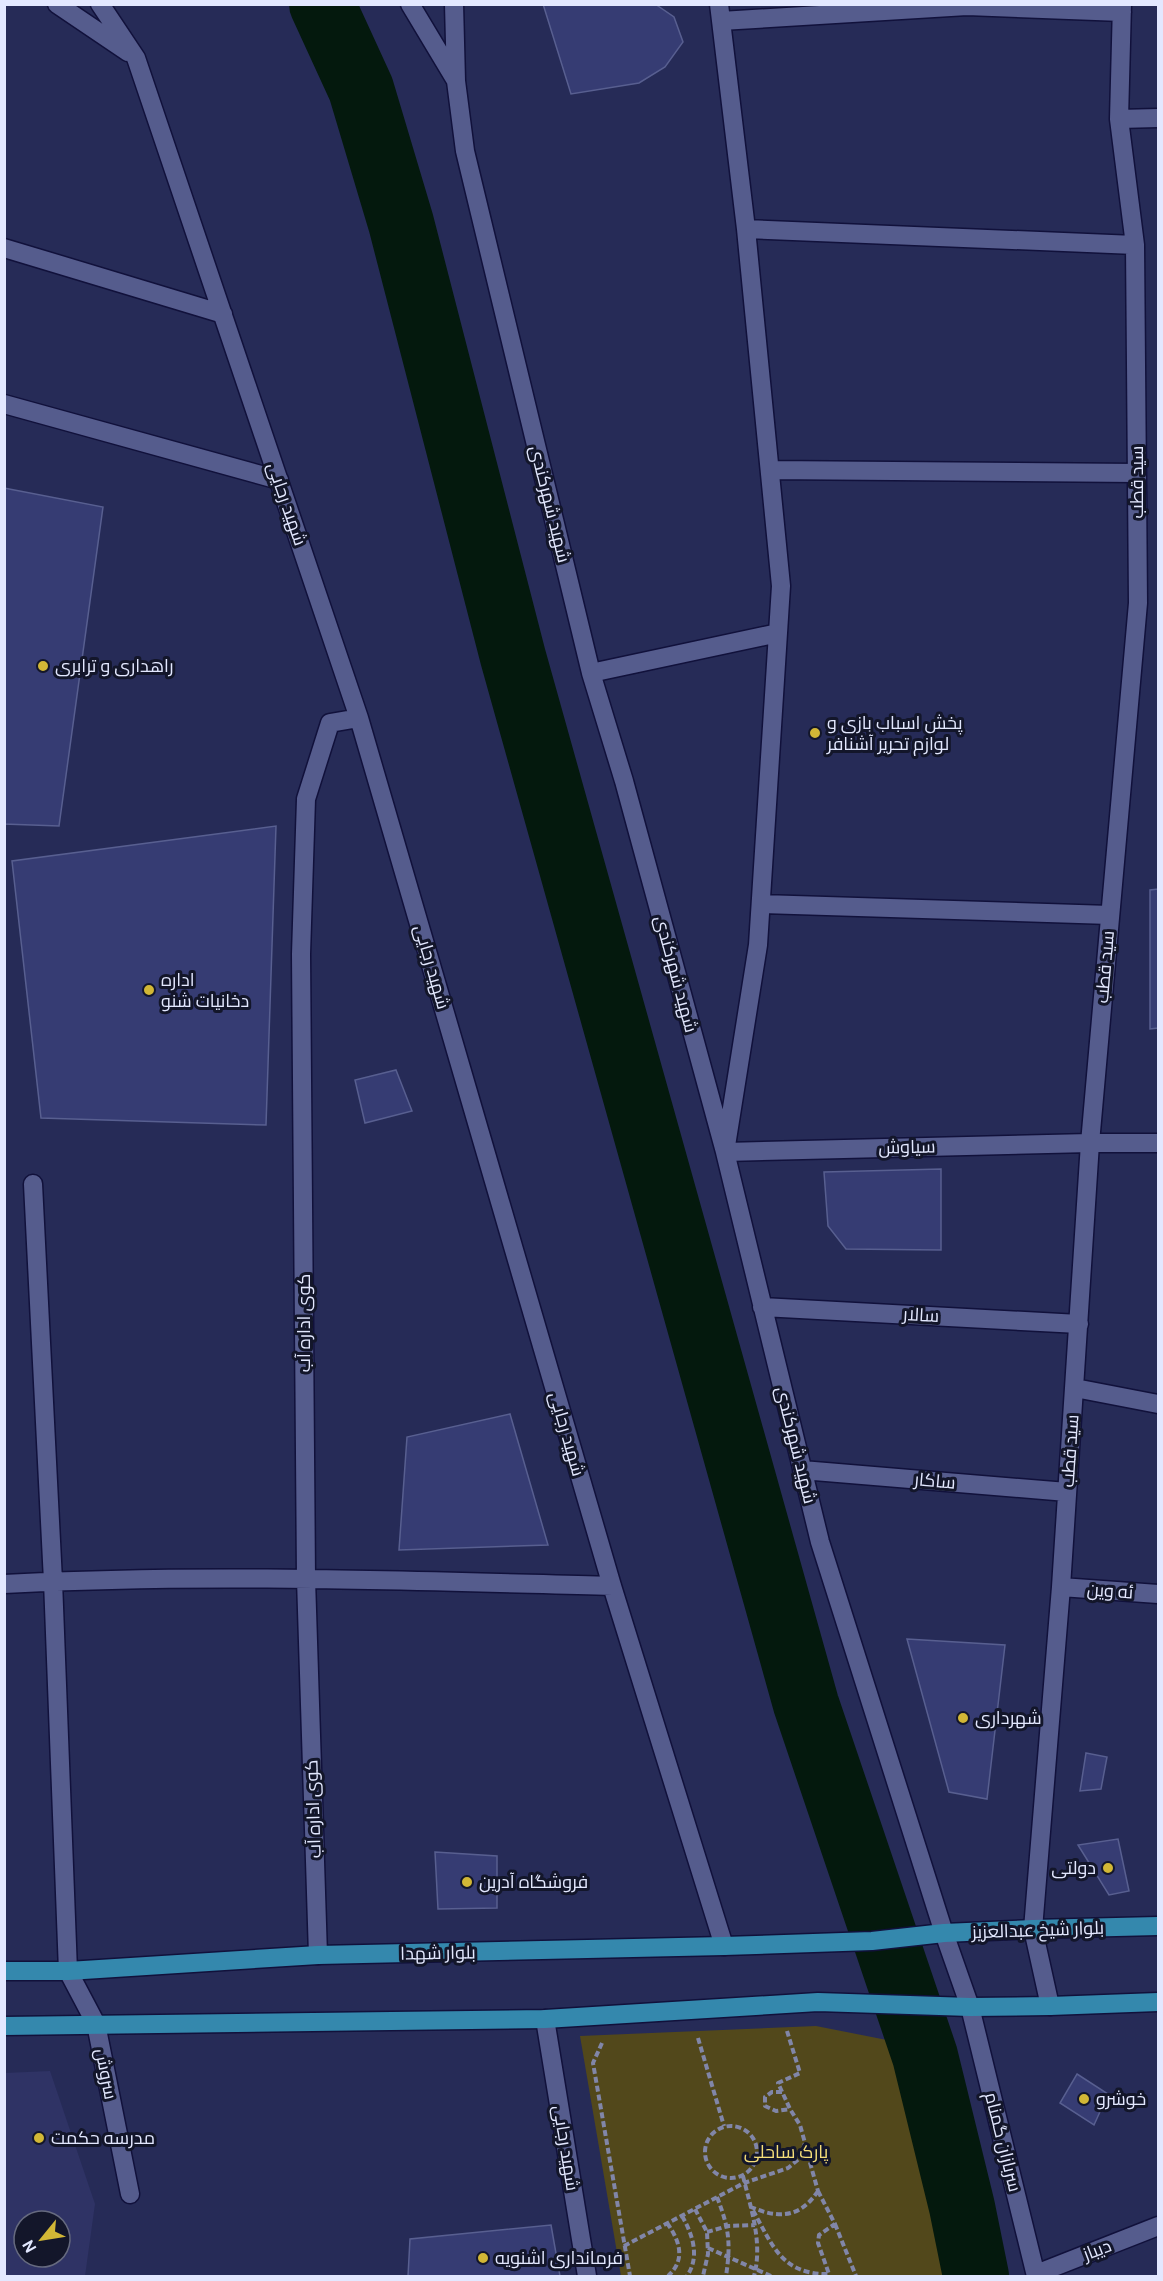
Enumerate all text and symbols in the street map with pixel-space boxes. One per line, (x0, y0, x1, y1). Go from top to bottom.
street label: شهید شهرکندی (525, 443, 575, 565)
street label: سید قطب (1126, 446, 1148, 518)
street label: شهید رجایی (263, 460, 311, 548)
place label: راهداری و ترابری (55, 655, 174, 677)
marker: راهداری و ترابری (36, 659, 50, 673)
place label: پخش اسباب بازی و لوازم تحریر آشنافر (826, 712, 963, 756)
marker: پخش اسباب بازی و لوازم تحریر آشنافر (808, 726, 822, 740)
street label: شهید شهرکندی (650, 913, 702, 1035)
street label: شهید رجایی (410, 922, 454, 1012)
street label: سید قطب (1091, 930, 1119, 1004)
place label: اداره دخانیات شنو (161, 969, 249, 1012)
marker: اداره دخانیات شنو (142, 983, 156, 997)
street label: سیاوش (878, 1136, 936, 1158)
street label: کوی اداره آب (293, 1274, 315, 1372)
street label: سالار (901, 1303, 940, 1327)
street label: شهید شهرکندی (771, 1384, 821, 1506)
street label: شهید رجایی (545, 1389, 589, 1479)
street label: سید قطب (1056, 1414, 1084, 1488)
street label: ساکار (912, 1468, 957, 1494)
street label: ئه وین (1086, 1578, 1134, 1604)
place label: شهرداری (975, 1707, 1042, 1729)
marker: شهرداری (956, 1711, 970, 1725)
street label: کوی اداره آب (300, 1759, 326, 1859)
place label: دولتی (1051, 1857, 1096, 1879)
marker: دولتی (1101, 1861, 1115, 1875)
place label: فروشگاه آدرین (479, 1871, 588, 1893)
marker: فروشگاه آدرین (460, 1875, 474, 1889)
street label: بلوار شیخ عبدالعزیز (970, 1917, 1105, 1944)
street label: بلوار شهدا (400, 1941, 476, 1965)
street label: سروش (90, 2047, 122, 2101)
place label: خوشرو (1096, 2088, 1146, 2110)
street label: سربازان گمنام (979, 2090, 1026, 2194)
marker: خوشرو (1077, 2092, 1091, 2106)
street label: شهید رجایی (548, 2104, 584, 2192)
place label: مدرسه حکمت (51, 2127, 155, 2149)
marker: مدرسه حکمت (32, 2131, 46, 2145)
park label: پارک ساحلی (744, 2141, 829, 2164)
north arrow (12, 2209, 72, 2269)
street label: دیباز (1079, 2235, 1114, 2266)
text: N (18, 2237, 40, 2256)
place label: فرمانداری اشنویه (495, 2247, 623, 2269)
marker: فرمانداری اشنویه (476, 2251, 490, 2265)

